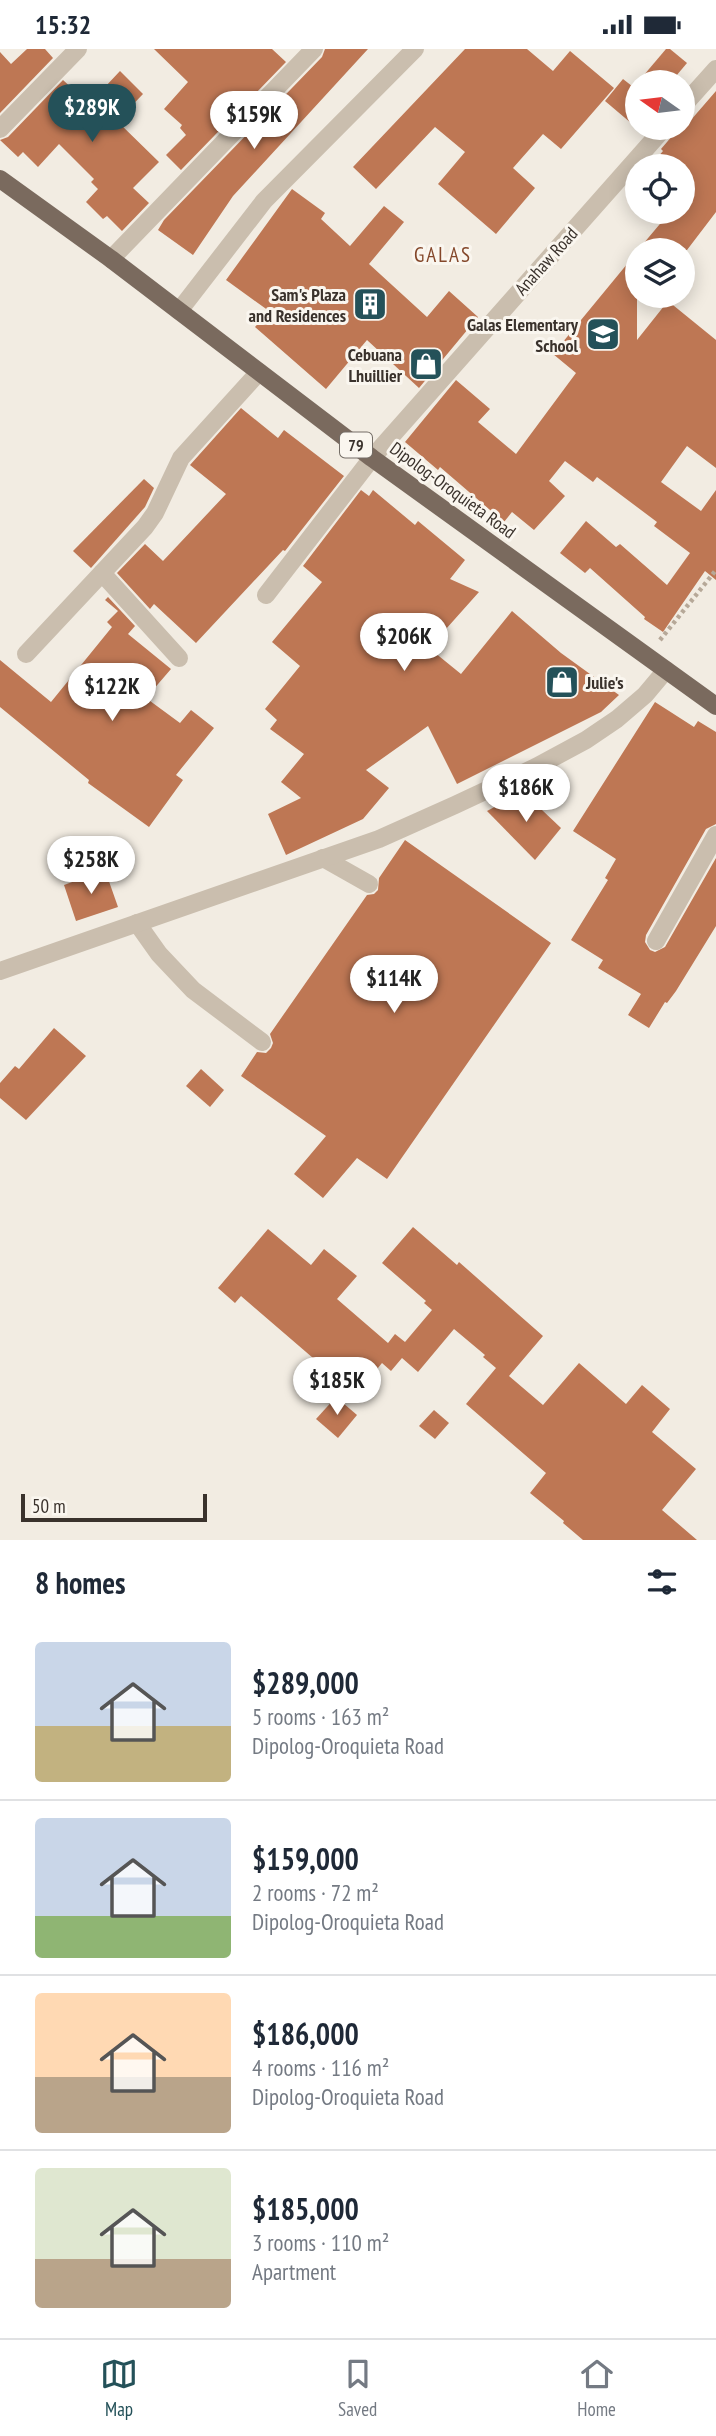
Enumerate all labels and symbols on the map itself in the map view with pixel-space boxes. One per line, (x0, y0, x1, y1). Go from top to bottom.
north arrow (625, 70, 695, 140)
pin: $289K (43, 85, 141, 144)
pin: $159K (205, 91, 303, 151)
street label: Anahaw Road (510, 222, 582, 300)
district label: GALAS (414, 241, 472, 268)
place label: Sam's Plaza and Residences (249, 283, 346, 327)
building icon: Sam's Plaza and Residences (351, 285, 389, 323)
place label: Galas Elementary School (467, 313, 579, 357)
school or university icon: Galas Elementary School (584, 315, 622, 353)
place label: Cebuana Lhuillier (348, 343, 403, 387)
shop icon: Cebuana Lhuillier (407, 345, 445, 383)
road number: 79 (340, 433, 372, 457)
street label: Dipolog-Oroquieta Road (386, 437, 520, 543)
pin: $206K (355, 613, 453, 673)
pin: $122K (63, 663, 161, 723)
shop icon: Julie's (543, 663, 581, 701)
place label: Julie's (585, 671, 624, 694)
pin: $186K (477, 765, 575, 824)
pin: $258K (42, 837, 140, 896)
pin: $114K (345, 955, 443, 1015)
pin: $185K (288, 1357, 386, 1417)
scale bar (21, 1491, 206, 1523)

